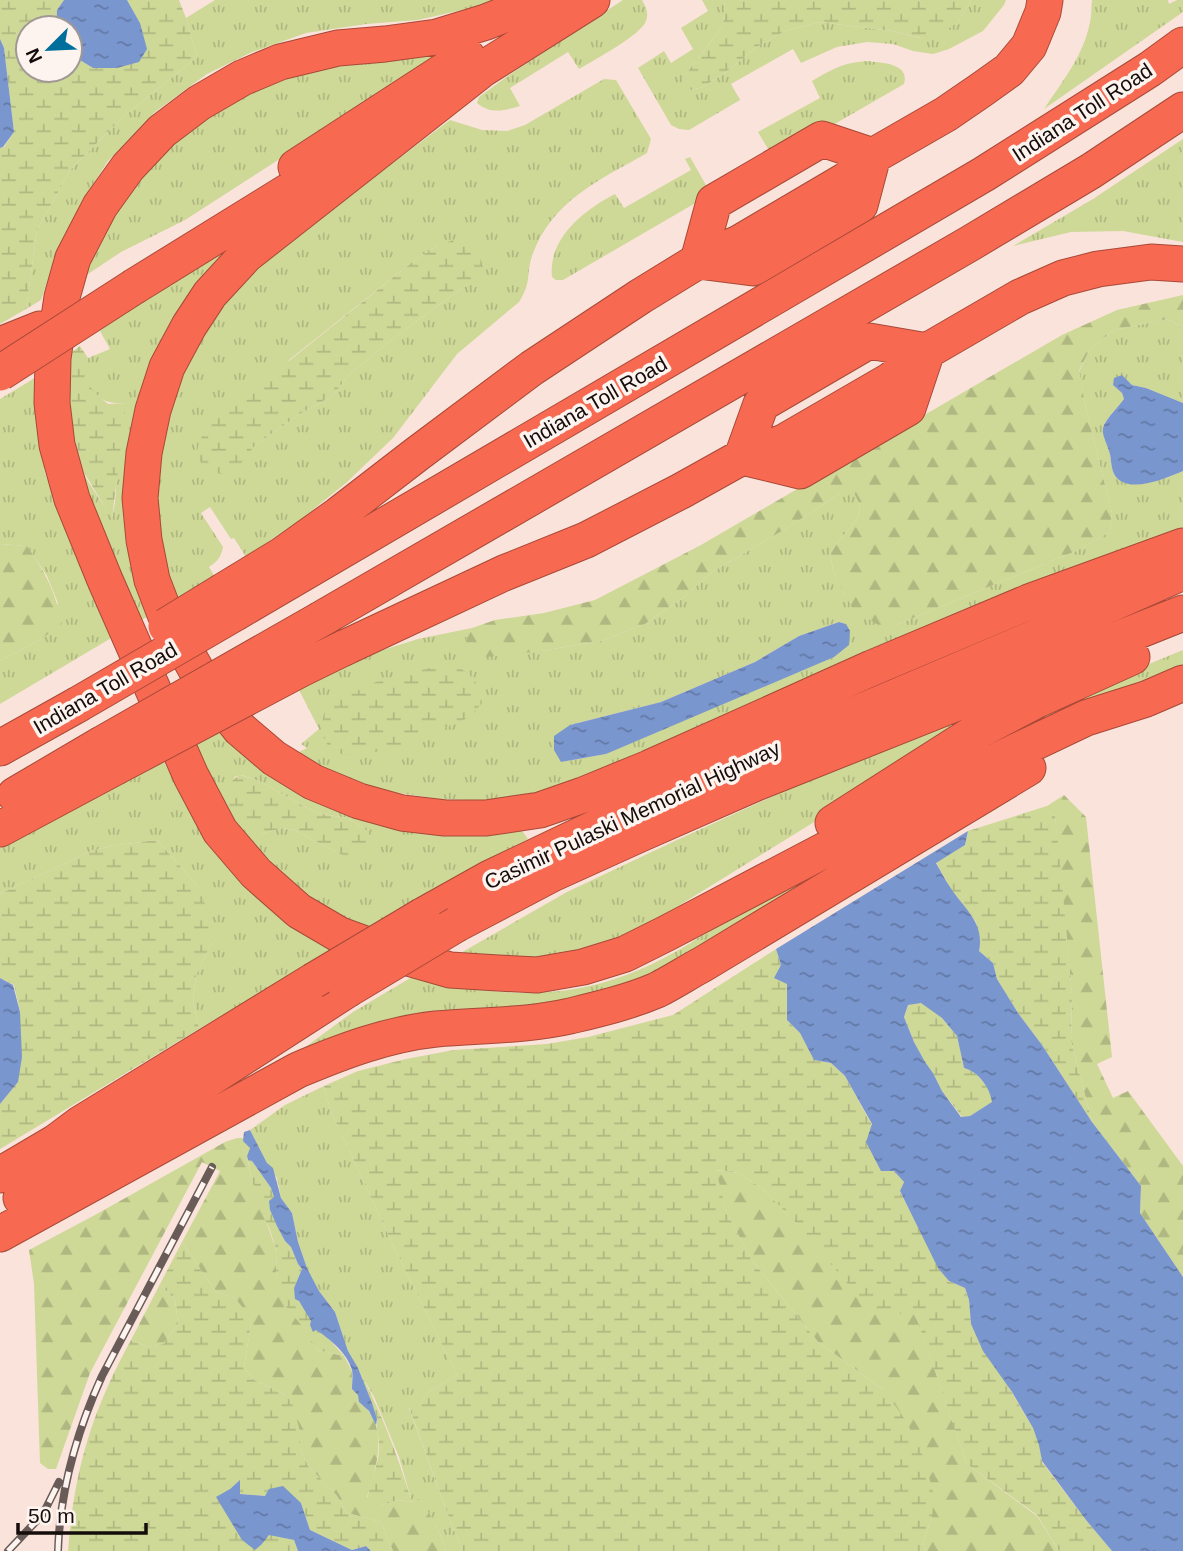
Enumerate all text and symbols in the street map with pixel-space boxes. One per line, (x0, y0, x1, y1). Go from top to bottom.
north arrow (14, 14, 84, 84)
text: N (22, 45, 46, 66)
street label: Indiana Toll Road (1008, 58, 1156, 166)
street label: Indiana Toll Road (519, 352, 671, 452)
street label: Indiana Toll Road (29, 638, 181, 738)
street label: Casimir Pulaski Memorial Highway (481, 736, 784, 894)
scale bar (18, 1492, 145, 1536)
text: 50 m (28, 1504, 75, 1527)

